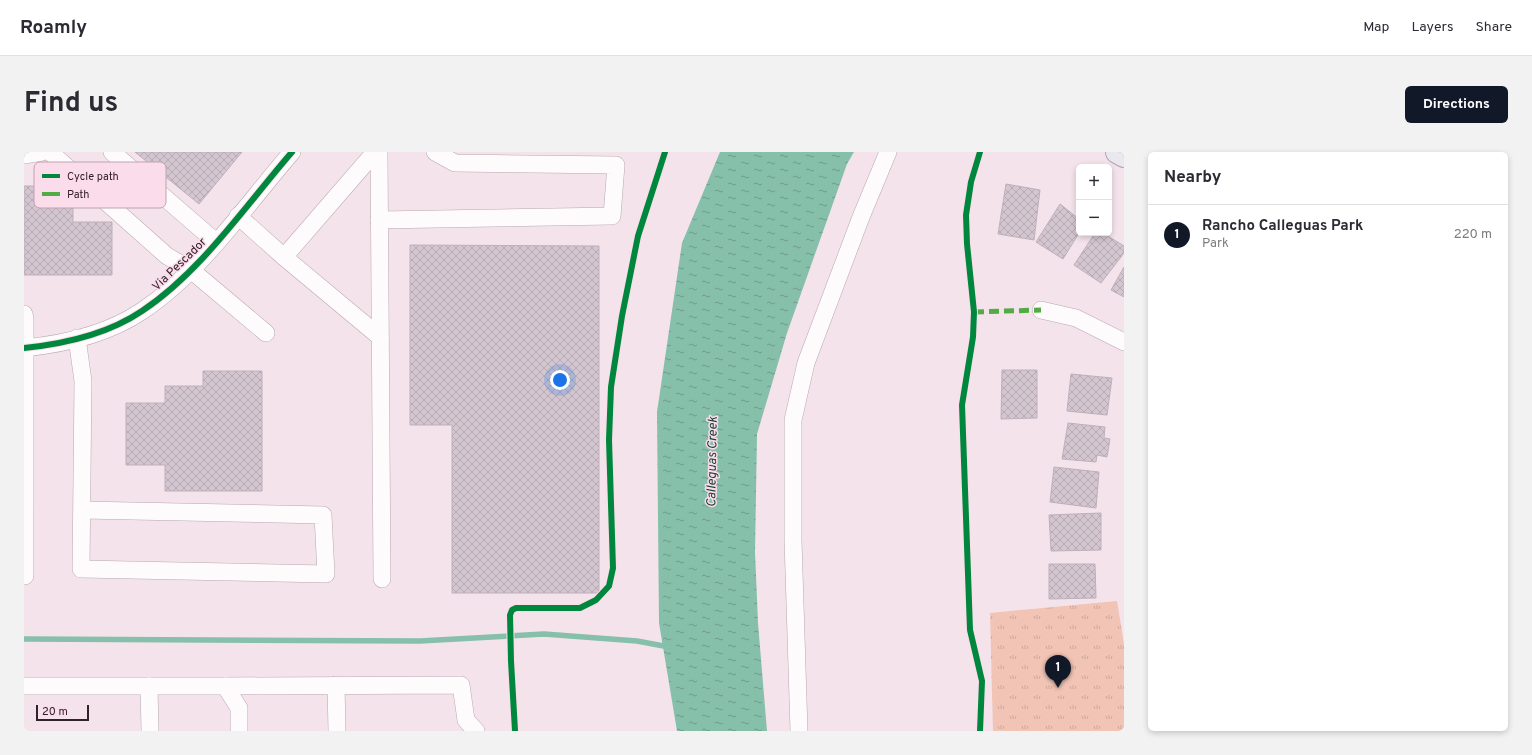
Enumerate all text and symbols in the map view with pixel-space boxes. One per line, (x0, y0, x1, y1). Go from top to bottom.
text: Roamly (20, 16, 87, 40)
text: Map (1363, 19, 1389, 36)
text: Layers (1411, 19, 1453, 36)
text: Share (1475, 19, 1512, 36)
text: Find us (24, 86, 118, 122)
button: Directions (1405, 86, 1508, 123)
legend (34, 162, 166, 208)
map controls (1076, 164, 1112, 236)
button: + (1076, 164, 1112, 200)
text: Nearby (1164, 167, 1221, 189)
text: Cycle path (67, 170, 119, 184)
text: Path (67, 188, 89, 202)
button: − (1076, 200, 1112, 236)
text: Rancho Calleguas Park (1202, 217, 1363, 236)
text: 1 (1174, 227, 1180, 243)
text: 220 m (1454, 227, 1492, 243)
street label: Via Pescador (149, 234, 211, 295)
text: Park (1202, 236, 1229, 252)
your location (550, 370, 570, 390)
water label: Calleguas Creek (704, 416, 722, 507)
pin: 1 (1045, 655, 1071, 688)
scale bar (36, 703, 89, 722)
text: 20 m (42, 705, 68, 719)

